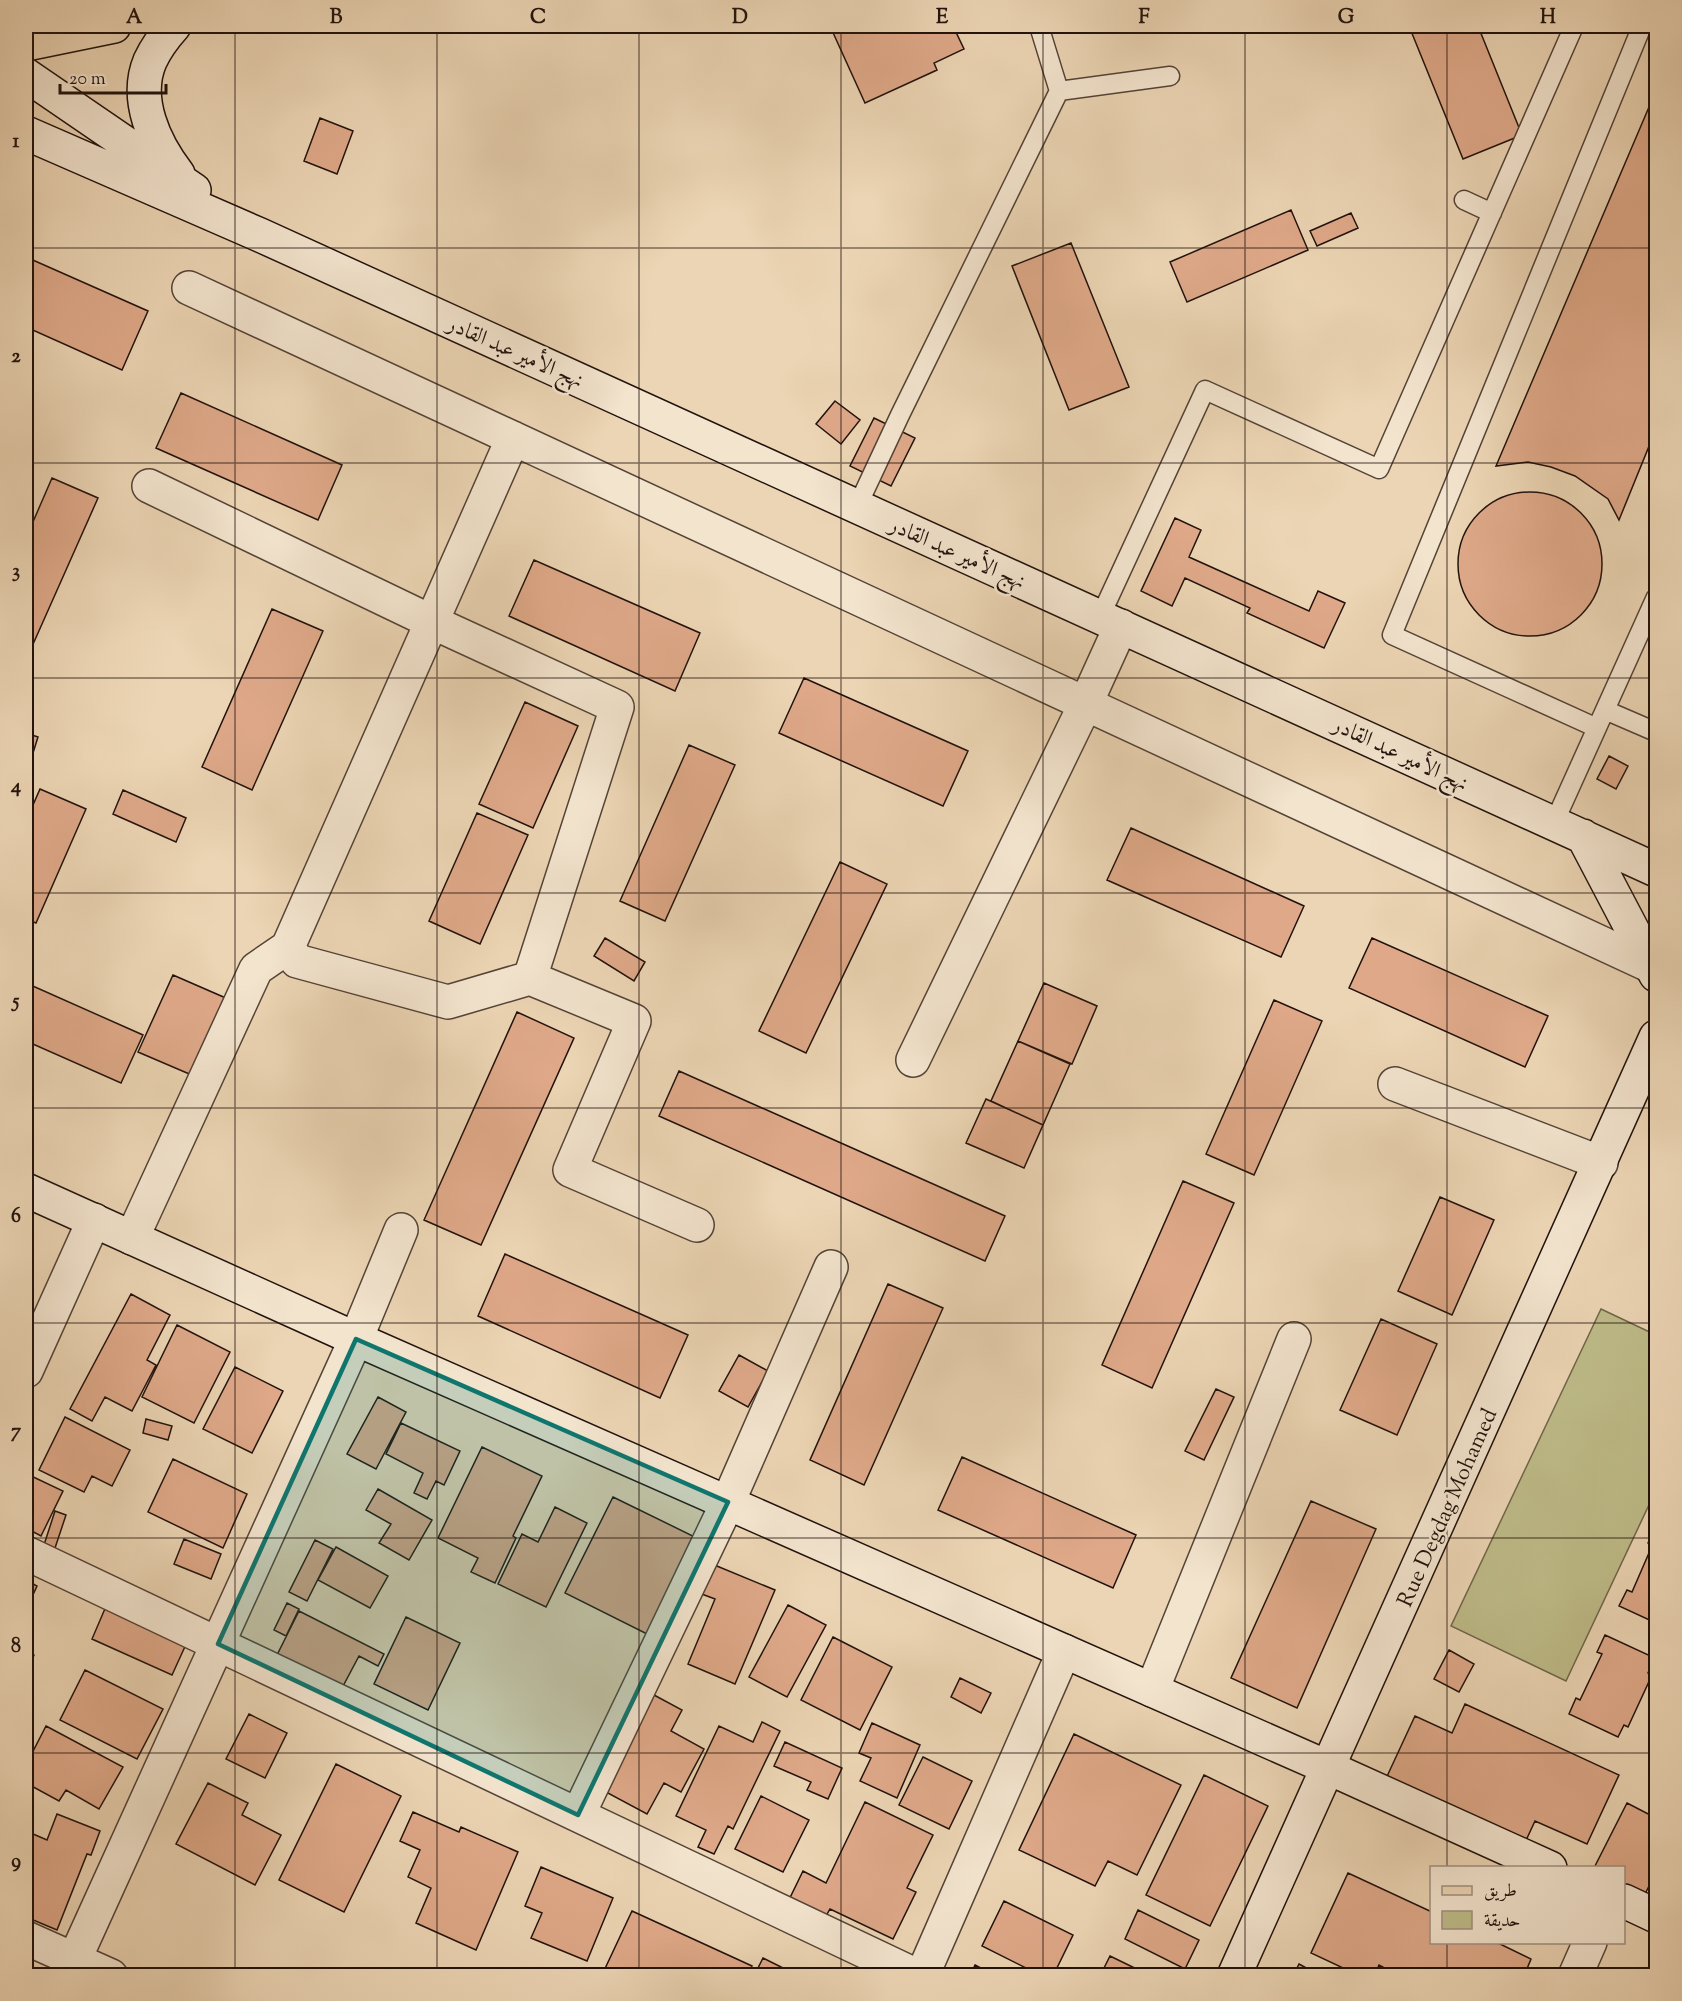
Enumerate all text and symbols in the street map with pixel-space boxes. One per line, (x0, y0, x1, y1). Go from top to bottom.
text: A (126, 4, 143, 33)
text: B (330, 4, 343, 33)
text: C (530, 4, 546, 33)
text: D (732, 4, 748, 33)
text: E (936, 4, 949, 33)
text: F (1138, 4, 1150, 33)
text: G (1338, 4, 1355, 33)
text: H (1540, 4, 1556, 33)
scale bar (60, 57, 166, 95)
text: 20 m (69, 67, 106, 93)
text: 1 (13, 128, 20, 157)
street label: نهج الأمير عبد القادر (439, 307, 589, 399)
text: 2 (11, 343, 21, 372)
street label: نهج الأمير عبد القادر (881, 508, 1031, 600)
text: 3 (12, 558, 20, 587)
street label: نهج الأمير عبد القادر (1324, 708, 1474, 802)
text: 4 (10, 773, 21, 802)
text: 5 (11, 988, 20, 1017)
text: 6 (11, 1203, 21, 1232)
street label: Rue Degdag Mohamed (1391, 1404, 1507, 1613)
text: 7 (11, 1418, 22, 1447)
text: 8 (11, 1633, 21, 1662)
text: 9 (11, 1848, 21, 1877)
legend (1430, 1866, 1625, 1944)
text: طريق (1484, 1879, 1517, 1905)
text: حديقة (1484, 1909, 1520, 1935)

